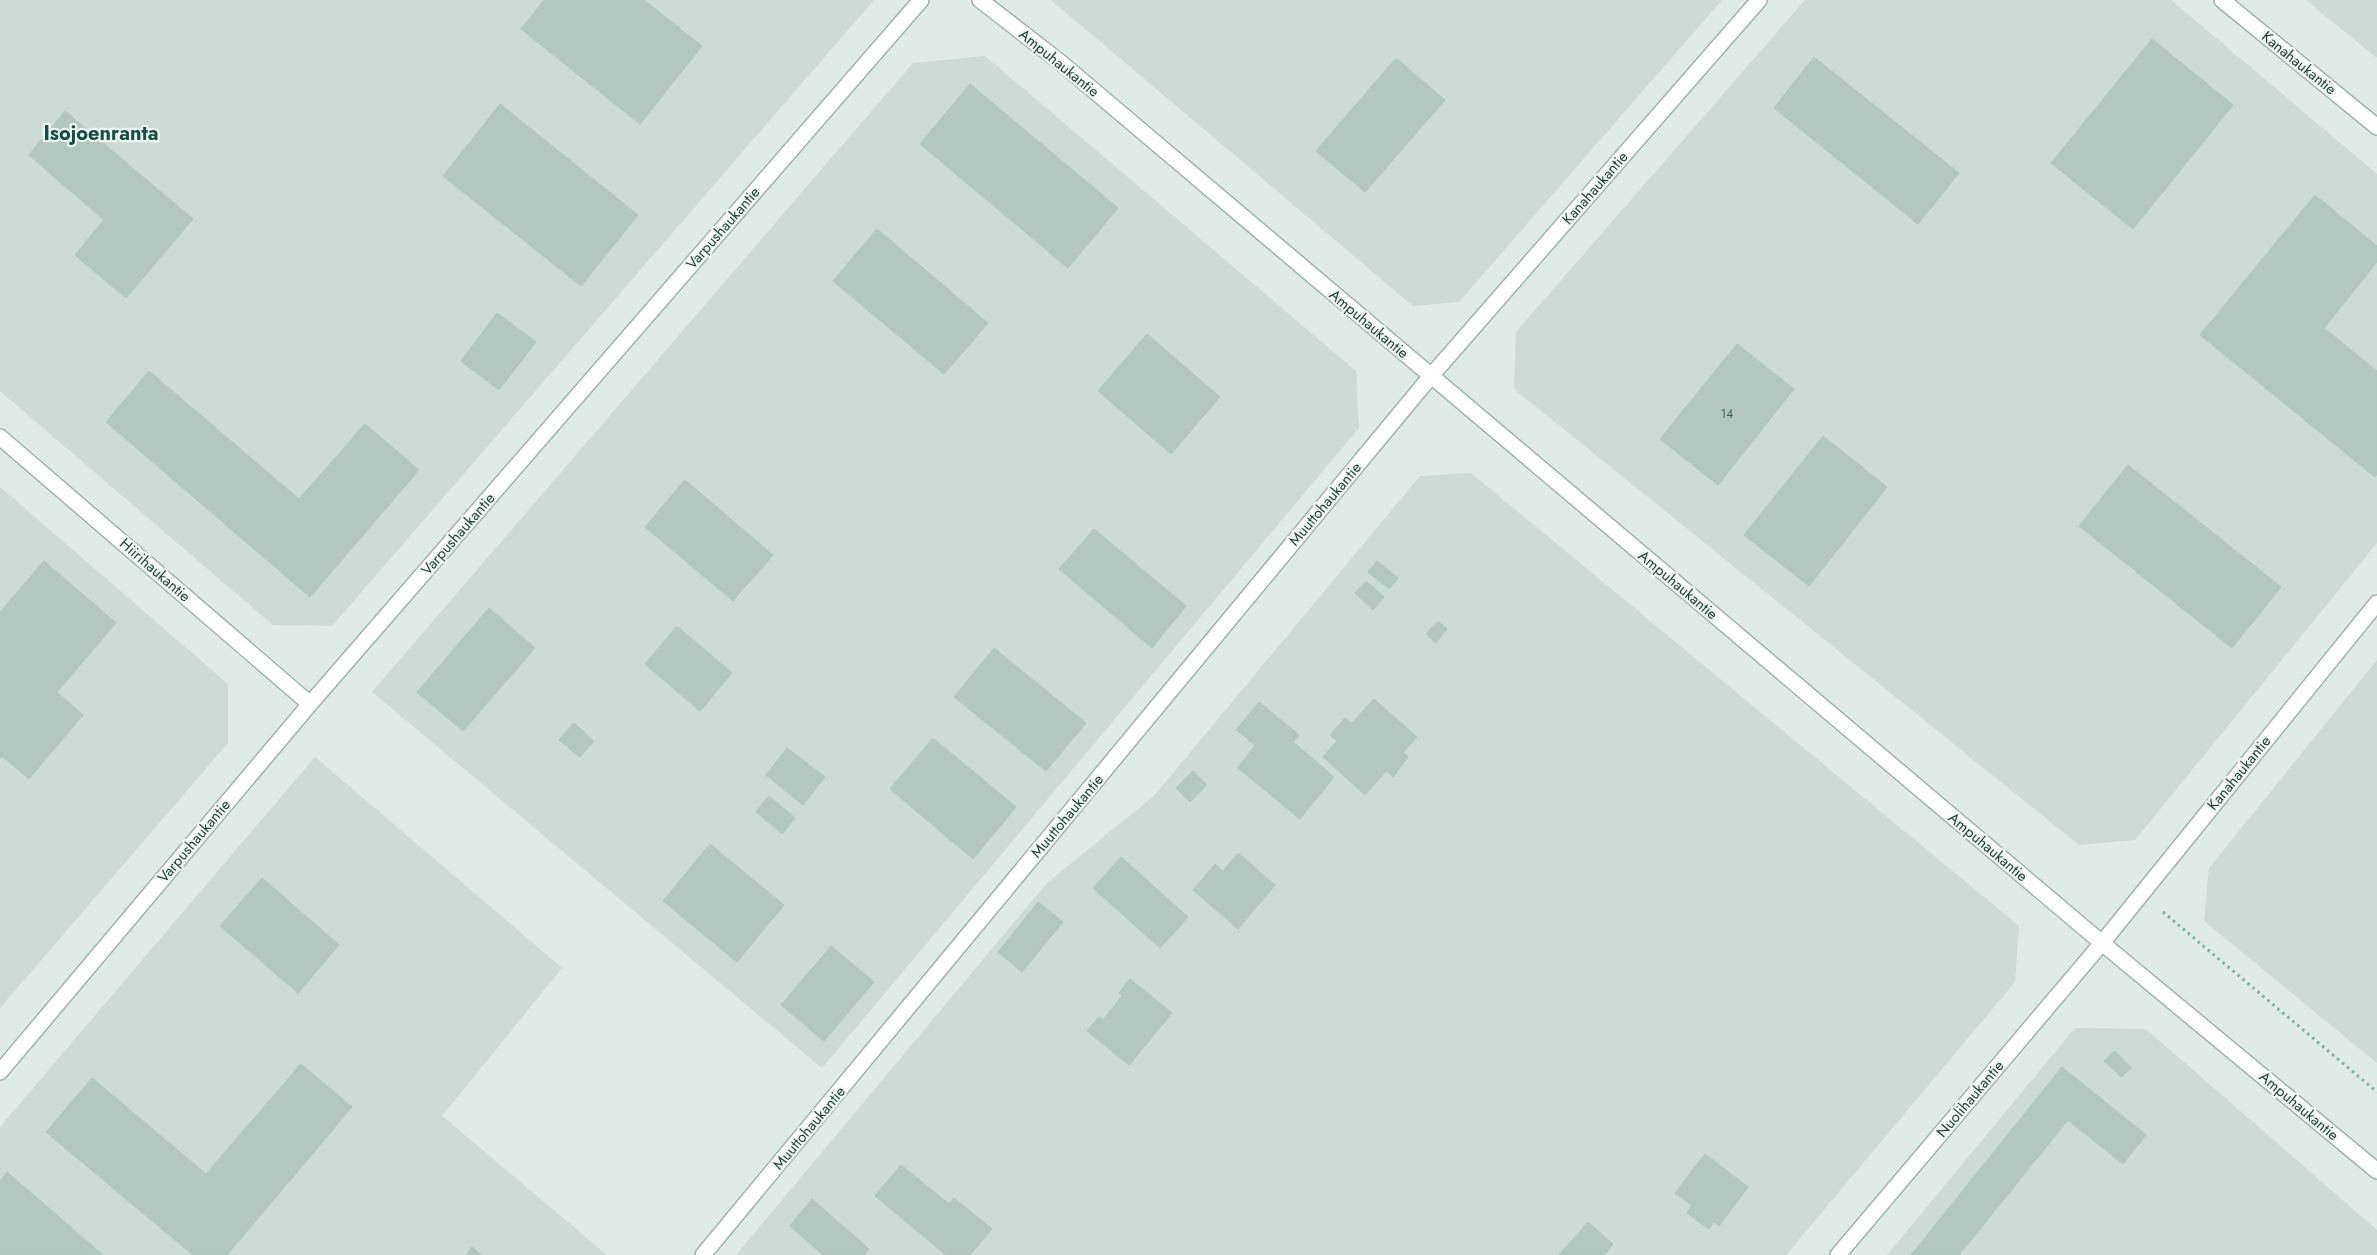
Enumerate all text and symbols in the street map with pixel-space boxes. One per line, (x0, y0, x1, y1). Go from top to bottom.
street label: Ampuhaukantie (1014, 24, 1104, 103)
street label: Kanahaukantie (2257, 26, 2341, 100)
district label: Isojoenranta (43, 119, 159, 148)
street label: Kanahaukantie (1557, 146, 1633, 229)
street label: Varpushaukantie (681, 182, 765, 274)
street label: Ampuhaukantie (1324, 284, 1414, 364)
house number: 14 (1721, 405, 1733, 423)
street label: Muuttohaukantie (1283, 457, 1367, 551)
street label: Varpushaukantie (416, 488, 500, 580)
street label: Hiirihaukantie (115, 533, 195, 607)
street label: Ampuhaukantie (1633, 545, 1723, 625)
street label: Kanahaukantie (2202, 731, 2276, 815)
street label: Muuttohaukantie (1025, 769, 1109, 863)
street label: Varpushaukantie (152, 794, 236, 888)
street label: Ampuhaukantie (1943, 807, 2033, 887)
street label: Nuolihaukantie (1931, 1055, 2009, 1142)
street label: Ampuhaukantie (2254, 1066, 2344, 1146)
street label: Muuttohaukantie (767, 1081, 851, 1175)

